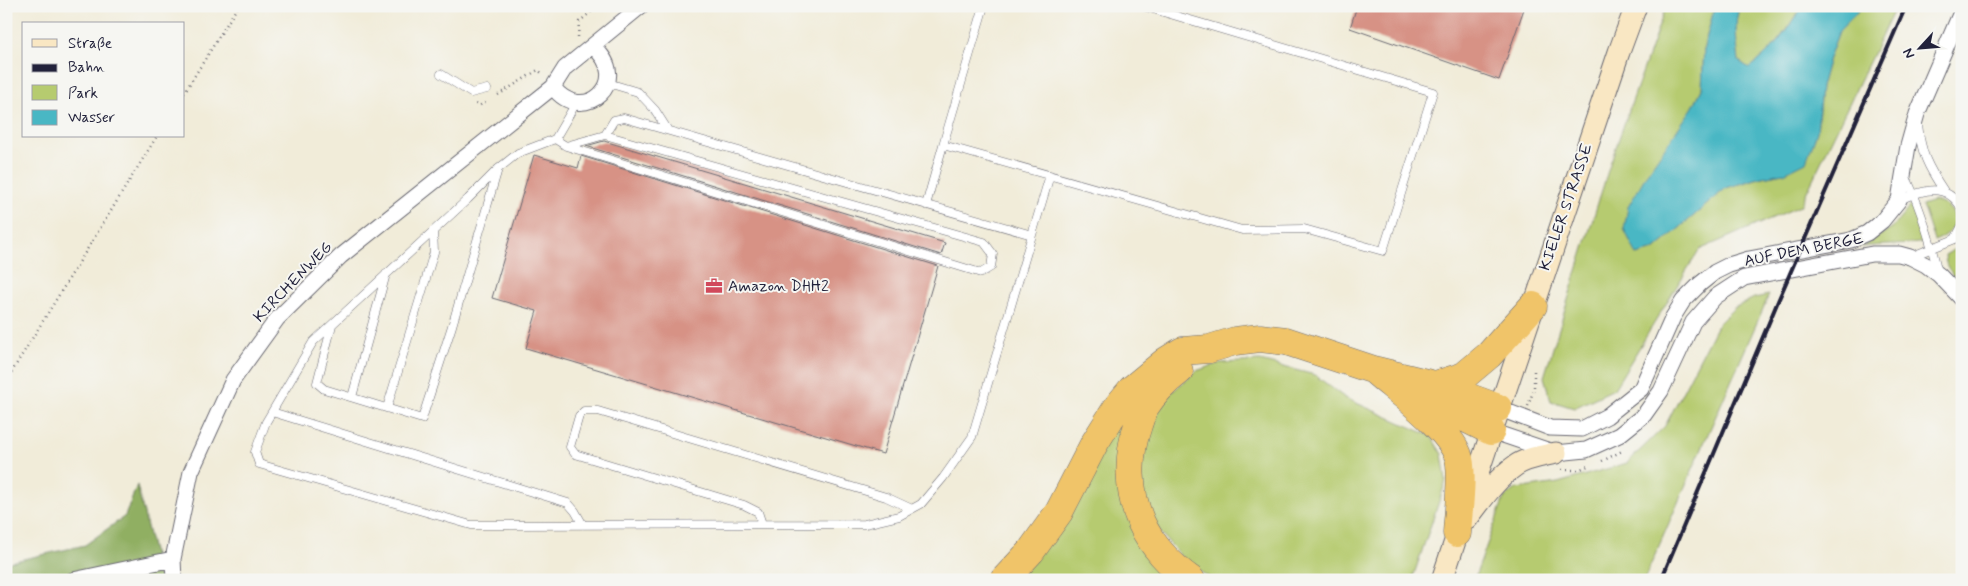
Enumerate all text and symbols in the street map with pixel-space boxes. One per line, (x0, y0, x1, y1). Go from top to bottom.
legend (22, 22, 185, 138)
north arrow (1896, 22, 1946, 72)
text: Straße (68, 34, 112, 54)
text: N (1899, 45, 1919, 61)
text: Bahn (68, 58, 105, 78)
text: Park (68, 84, 98, 104)
text: Wasser (68, 108, 115, 128)
street label: KIELER STRASSE (1534, 141, 1598, 273)
street label: AUF DEM BERGE (1742, 228, 1866, 272)
street label: KIRCHENWEG (249, 237, 337, 327)
office icon: Amazon DHH2 (704, 276, 724, 296)
place label: Amazon DHH2 (728, 276, 829, 297)

